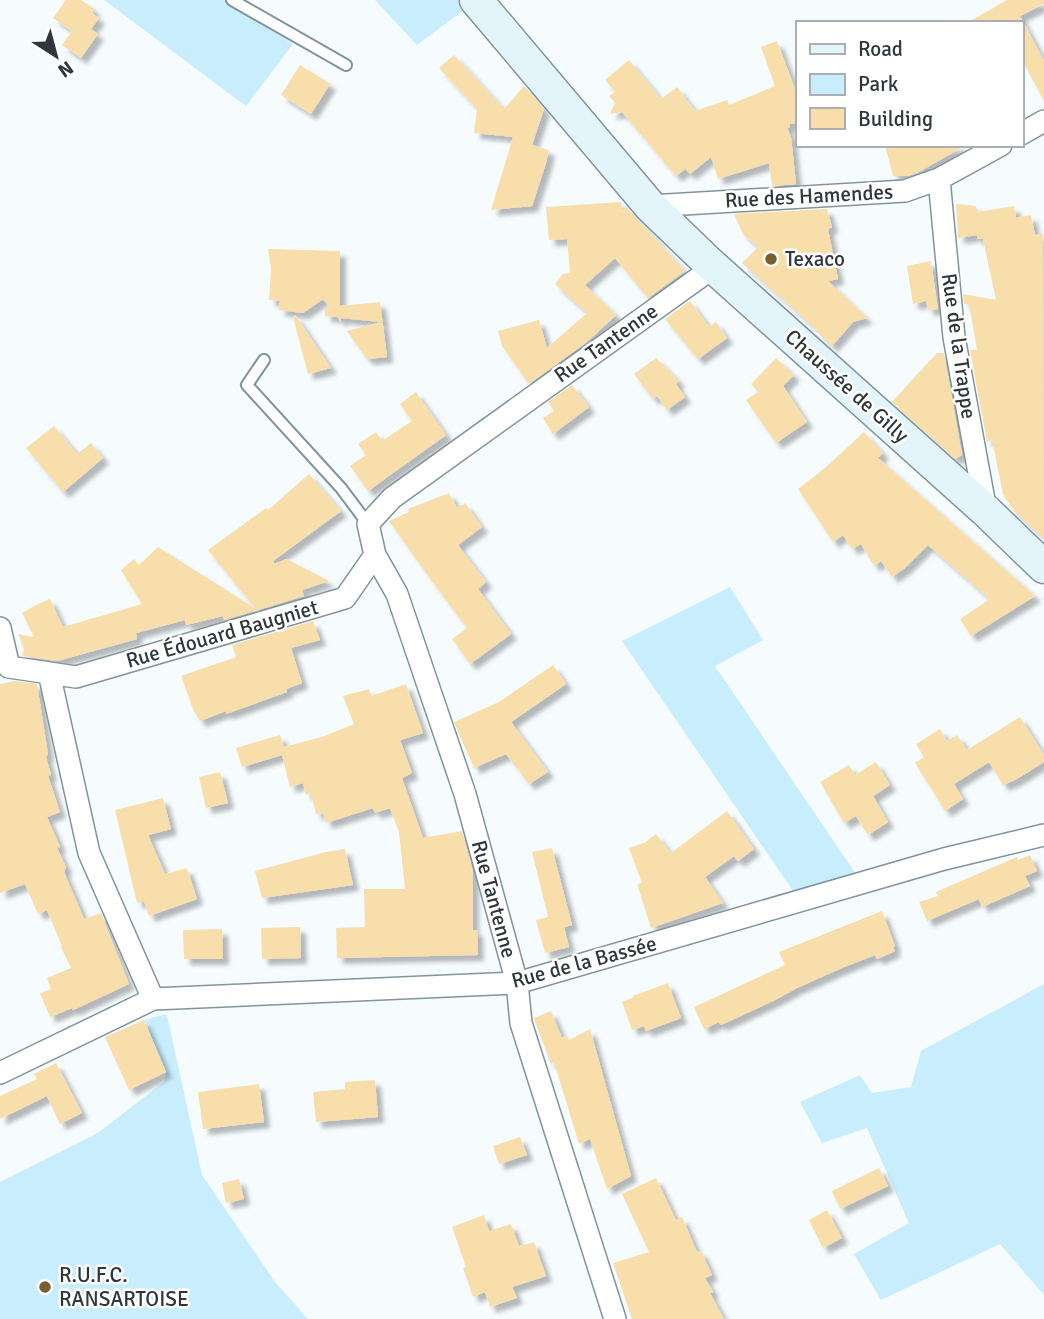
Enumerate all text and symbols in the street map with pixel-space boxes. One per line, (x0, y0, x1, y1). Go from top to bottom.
north arrow (21, 21, 91, 91)
legend (796, 21, 1023, 147)
text: Road (858, 36, 903, 62)
text: N (53, 55, 78, 83)
text: Park (858, 71, 899, 97)
text: Building (858, 106, 933, 132)
street label: Rue des Hamendes (724, 179, 894, 213)
place label: Texaco (785, 246, 845, 272)
marker: Texaco (763, 251, 779, 267)
street label: Rue de la Trappe (936, 272, 982, 420)
street label: Rue Tantenne (549, 298, 663, 388)
street label: Chaussée de Gilly (780, 324, 914, 448)
street label: Rue Édouard Baugniet (123, 594, 321, 674)
street label: Rue Tantenne (466, 837, 522, 961)
street label: Rue de la Bassée (509, 930, 659, 994)
place label: R.U.F.C. RANSARTOISE (59, 1262, 189, 1312)
marker: R.U.F.C. RANSARTOISE (37, 1279, 53, 1295)

